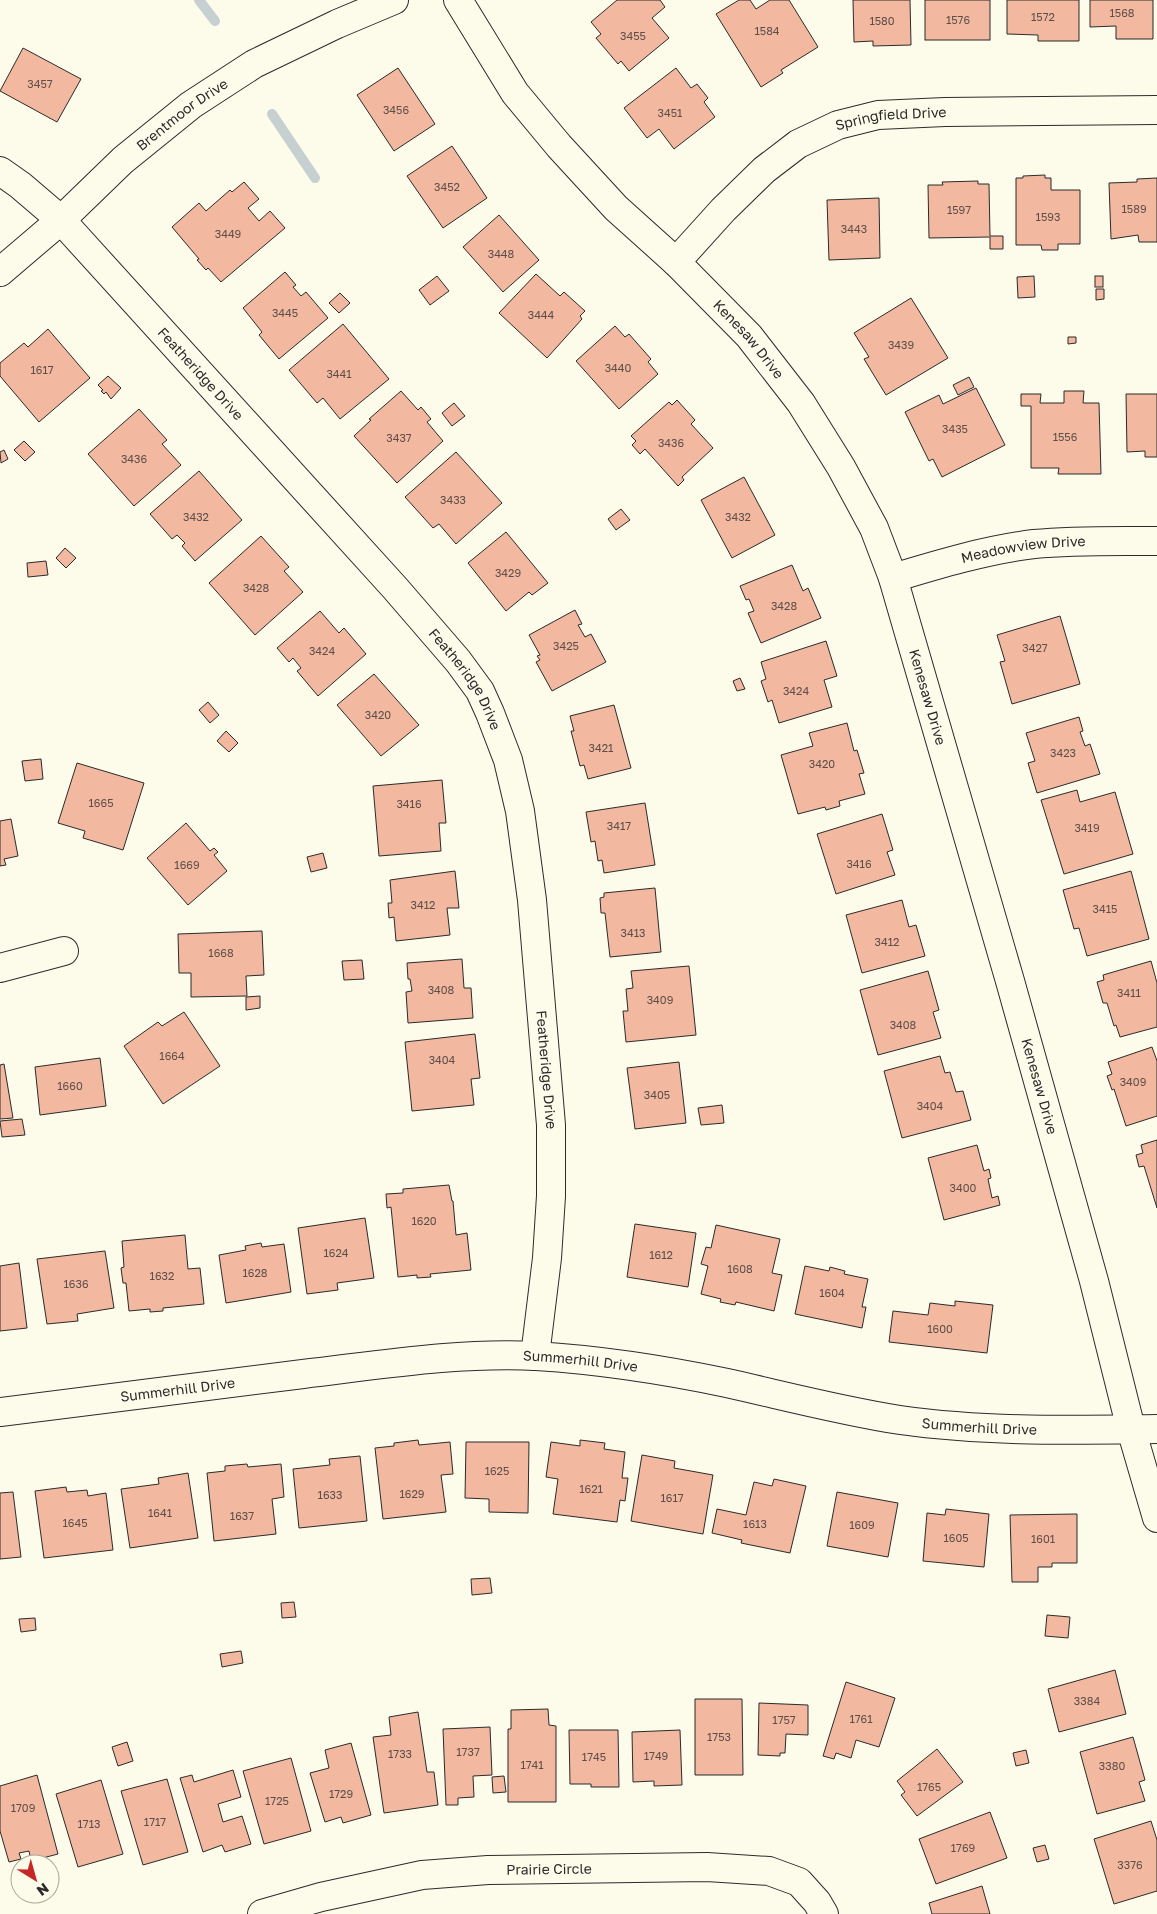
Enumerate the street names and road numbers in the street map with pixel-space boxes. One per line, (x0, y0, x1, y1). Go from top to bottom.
street label: Brentmoor Drive (133, 75, 231, 154)
street label: Springfield Drive (833, 103, 947, 133)
street label: Kenesaw Drive (710, 296, 788, 382)
street label: Featheridge Drive (155, 324, 247, 423)
street label: Meadowview Drive (959, 532, 1086, 566)
street label: Featheridge Drive (426, 625, 505, 732)
street label: Kenesaw Drive (906, 647, 950, 747)
street label: Featheridge Drive (533, 1010, 560, 1129)
street label: Kenesaw Drive (1018, 1036, 1062, 1136)
street label: Summerhill Drive (523, 1346, 639, 1375)
street label: Summerhill Drive (119, 1374, 236, 1405)
street label: Summerhill Drive (921, 1414, 1037, 1438)
street label: Prairie Circle (506, 1860, 592, 1878)

